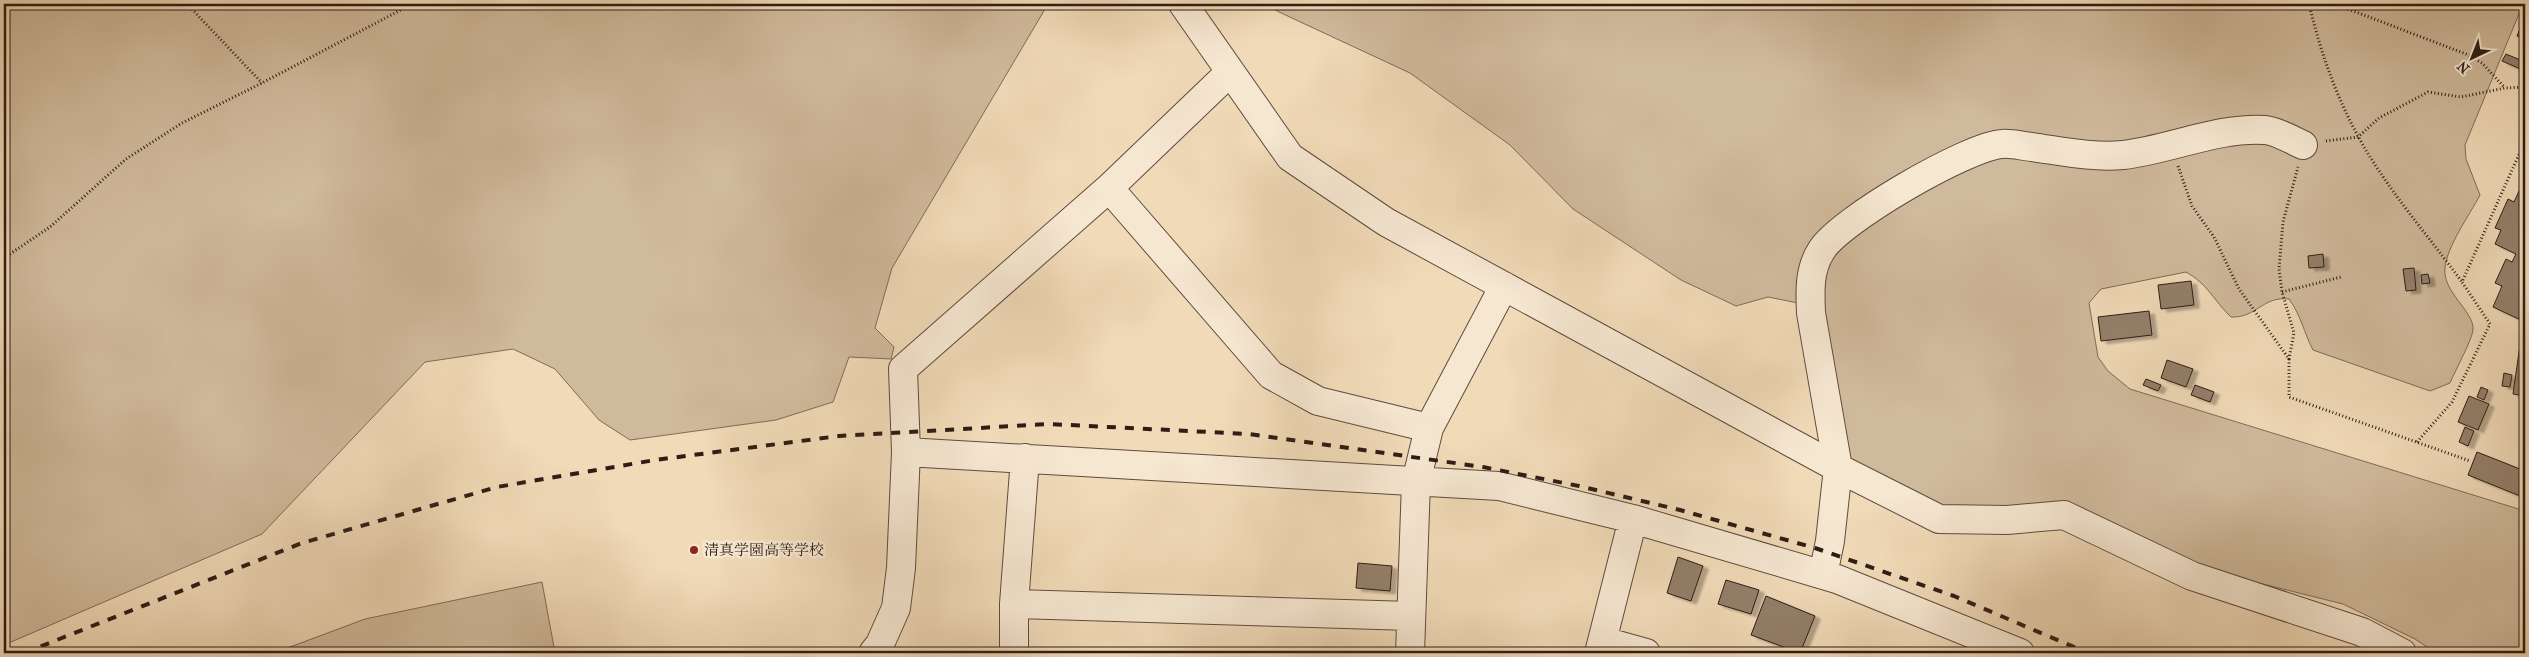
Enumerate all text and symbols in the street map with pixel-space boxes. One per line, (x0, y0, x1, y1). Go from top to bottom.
north arrow (2446, 32, 2496, 82)
text: N (2454, 57, 2473, 77)
place label: 清真学園高等学校 (704, 541, 824, 559)
marker: 清真学園高等学校 (688, 544, 700, 556)

